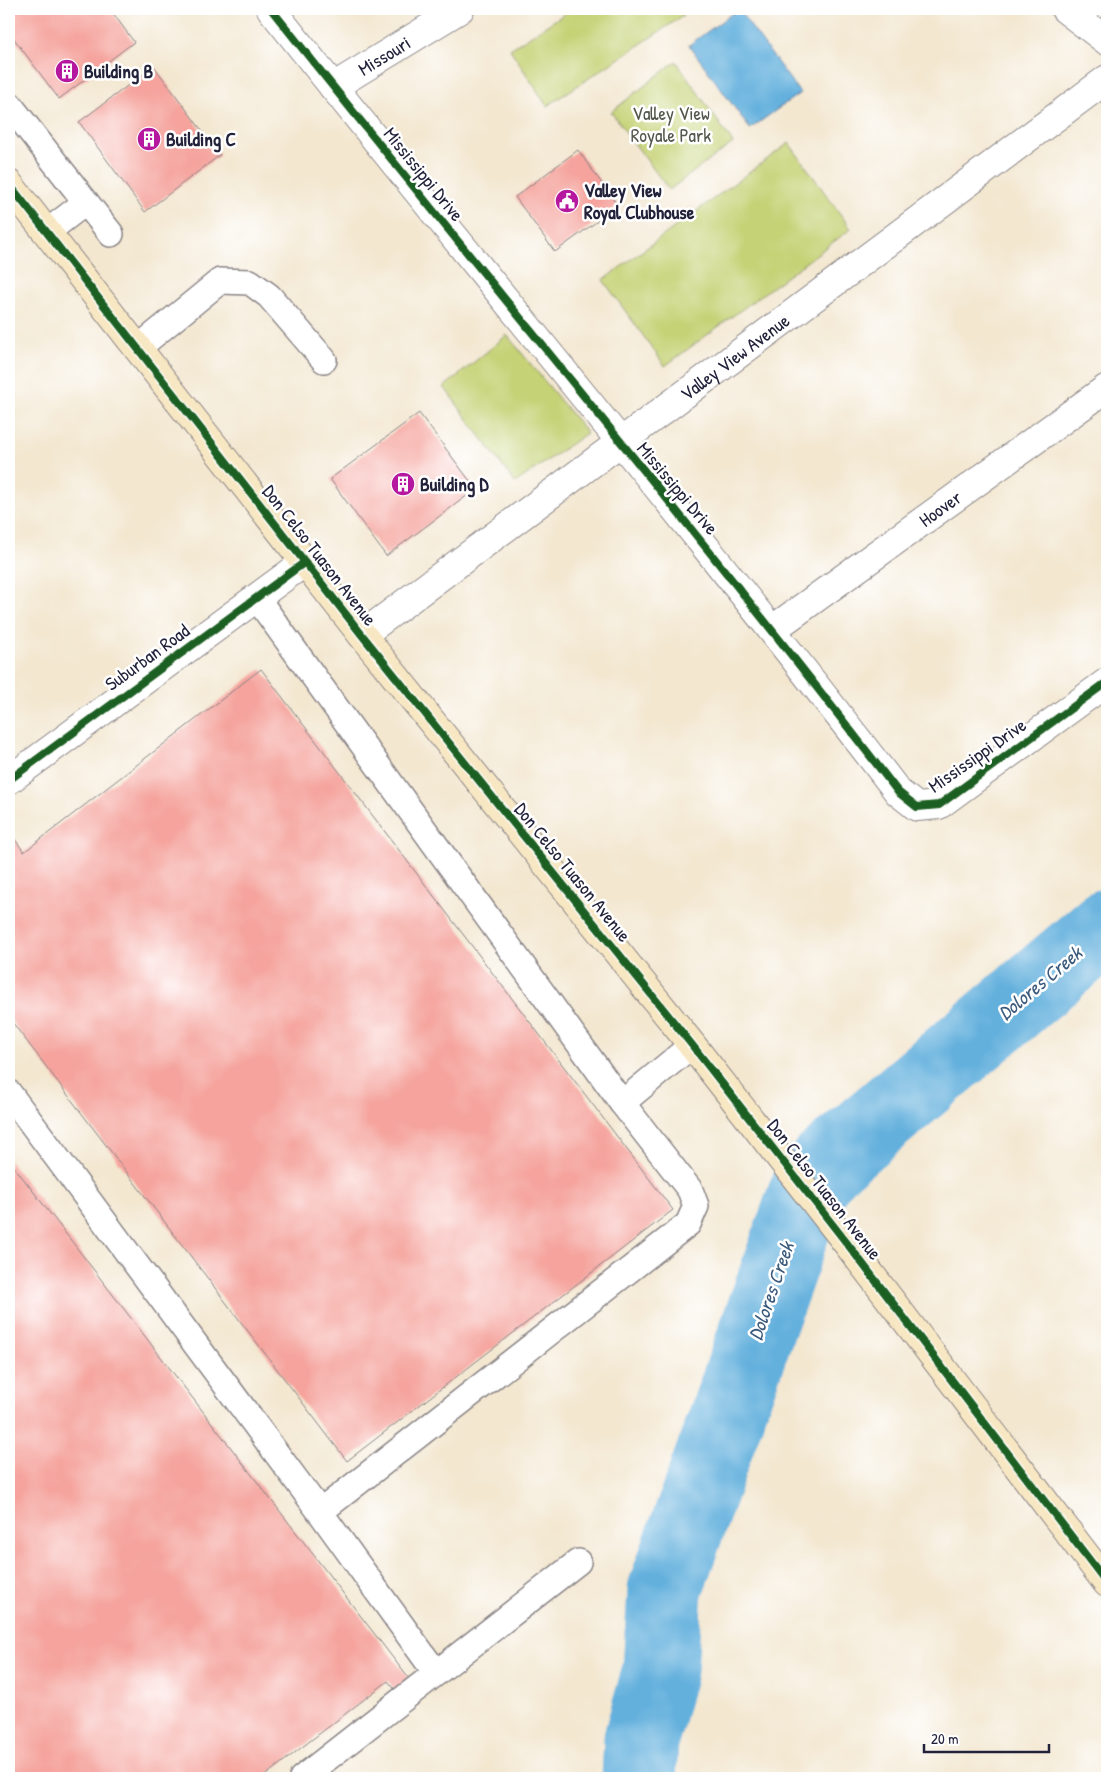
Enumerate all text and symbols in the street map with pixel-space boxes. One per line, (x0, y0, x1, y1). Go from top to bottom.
street label: Missouri (353, 30, 415, 82)
building icon: Building B (54, 58, 80, 84)
place label: Building B (84, 58, 154, 85)
park label: Valley View Royale Park (631, 100, 711, 148)
street label: Mississippi Drive (378, 122, 470, 227)
building icon: Building C (136, 126, 162, 152)
place label: Building C (166, 126, 236, 153)
place label: Valley View Royal Clubhouse (584, 177, 695, 226)
public building icon: Valley View Royal Clubhouse (554, 188, 580, 214)
street label: Valley View Avenue (675, 307, 795, 406)
street label: Mississippi Drive (631, 436, 725, 540)
building icon: Building D (390, 471, 416, 497)
place label: Building D (420, 471, 490, 498)
street label: Don Celso Tuason Avenue (257, 479, 383, 631)
street label: Hoover (913, 484, 967, 533)
street label: Suburban Road (100, 617, 195, 696)
street label: Mississippi Drive (923, 711, 1031, 798)
street label: Don Celso Tuason Avenue (509, 797, 638, 947)
water label: Dolores Creek (992, 938, 1089, 1026)
street label: Don Celso Tuason Avenue (762, 1113, 888, 1265)
water label: Dolores Creek (741, 1237, 800, 1343)
scale bar (924, 1722, 1048, 1754)
text: 20 m (931, 1728, 958, 1749)

